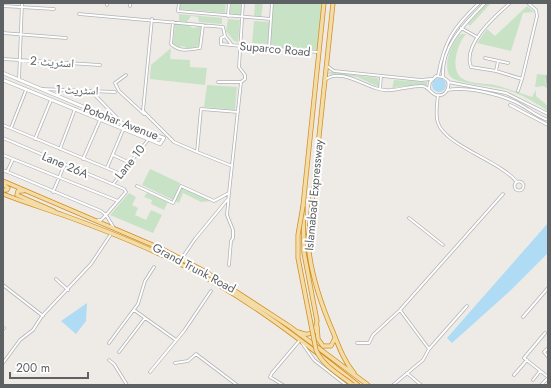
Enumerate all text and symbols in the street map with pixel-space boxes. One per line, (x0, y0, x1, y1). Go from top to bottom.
street label: Suparco Road (239, 37, 311, 61)
street label: اسٹریٹ 2 (29, 51, 75, 73)
street label: اسٹریٹ 1 (55, 80, 99, 100)
street label: Potohar Avenue (81, 99, 161, 145)
street label: Islamabad Expressway (300, 138, 328, 252)
street label: Lane 10 (110, 141, 150, 183)
street label: Lane 26A (39, 147, 91, 183)
street label: Grand Trunk Road (149, 238, 239, 298)
scale bar (10, 354, 88, 380)
text: 200 m (16, 359, 50, 377)

